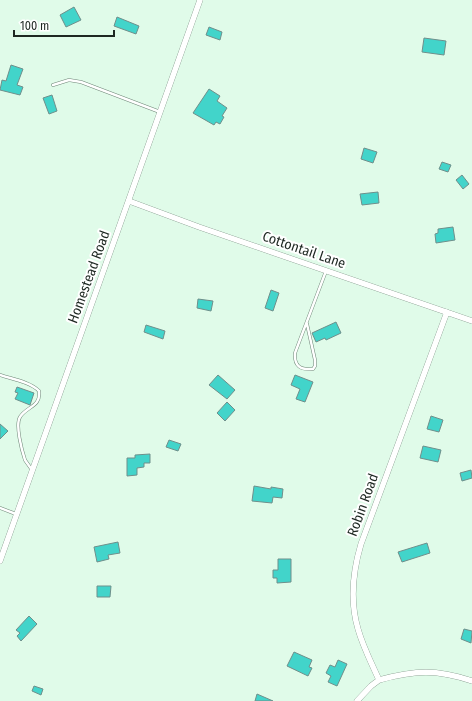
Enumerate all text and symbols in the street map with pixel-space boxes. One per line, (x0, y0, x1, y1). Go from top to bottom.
scale bar (14, 12, 114, 38)
text: 100 m (20, 19, 49, 33)
street label: Homestead Road (64, 228, 114, 326)
street label: Cottontail Lane (260, 228, 348, 272)
street label: Robin Road (344, 471, 382, 539)

